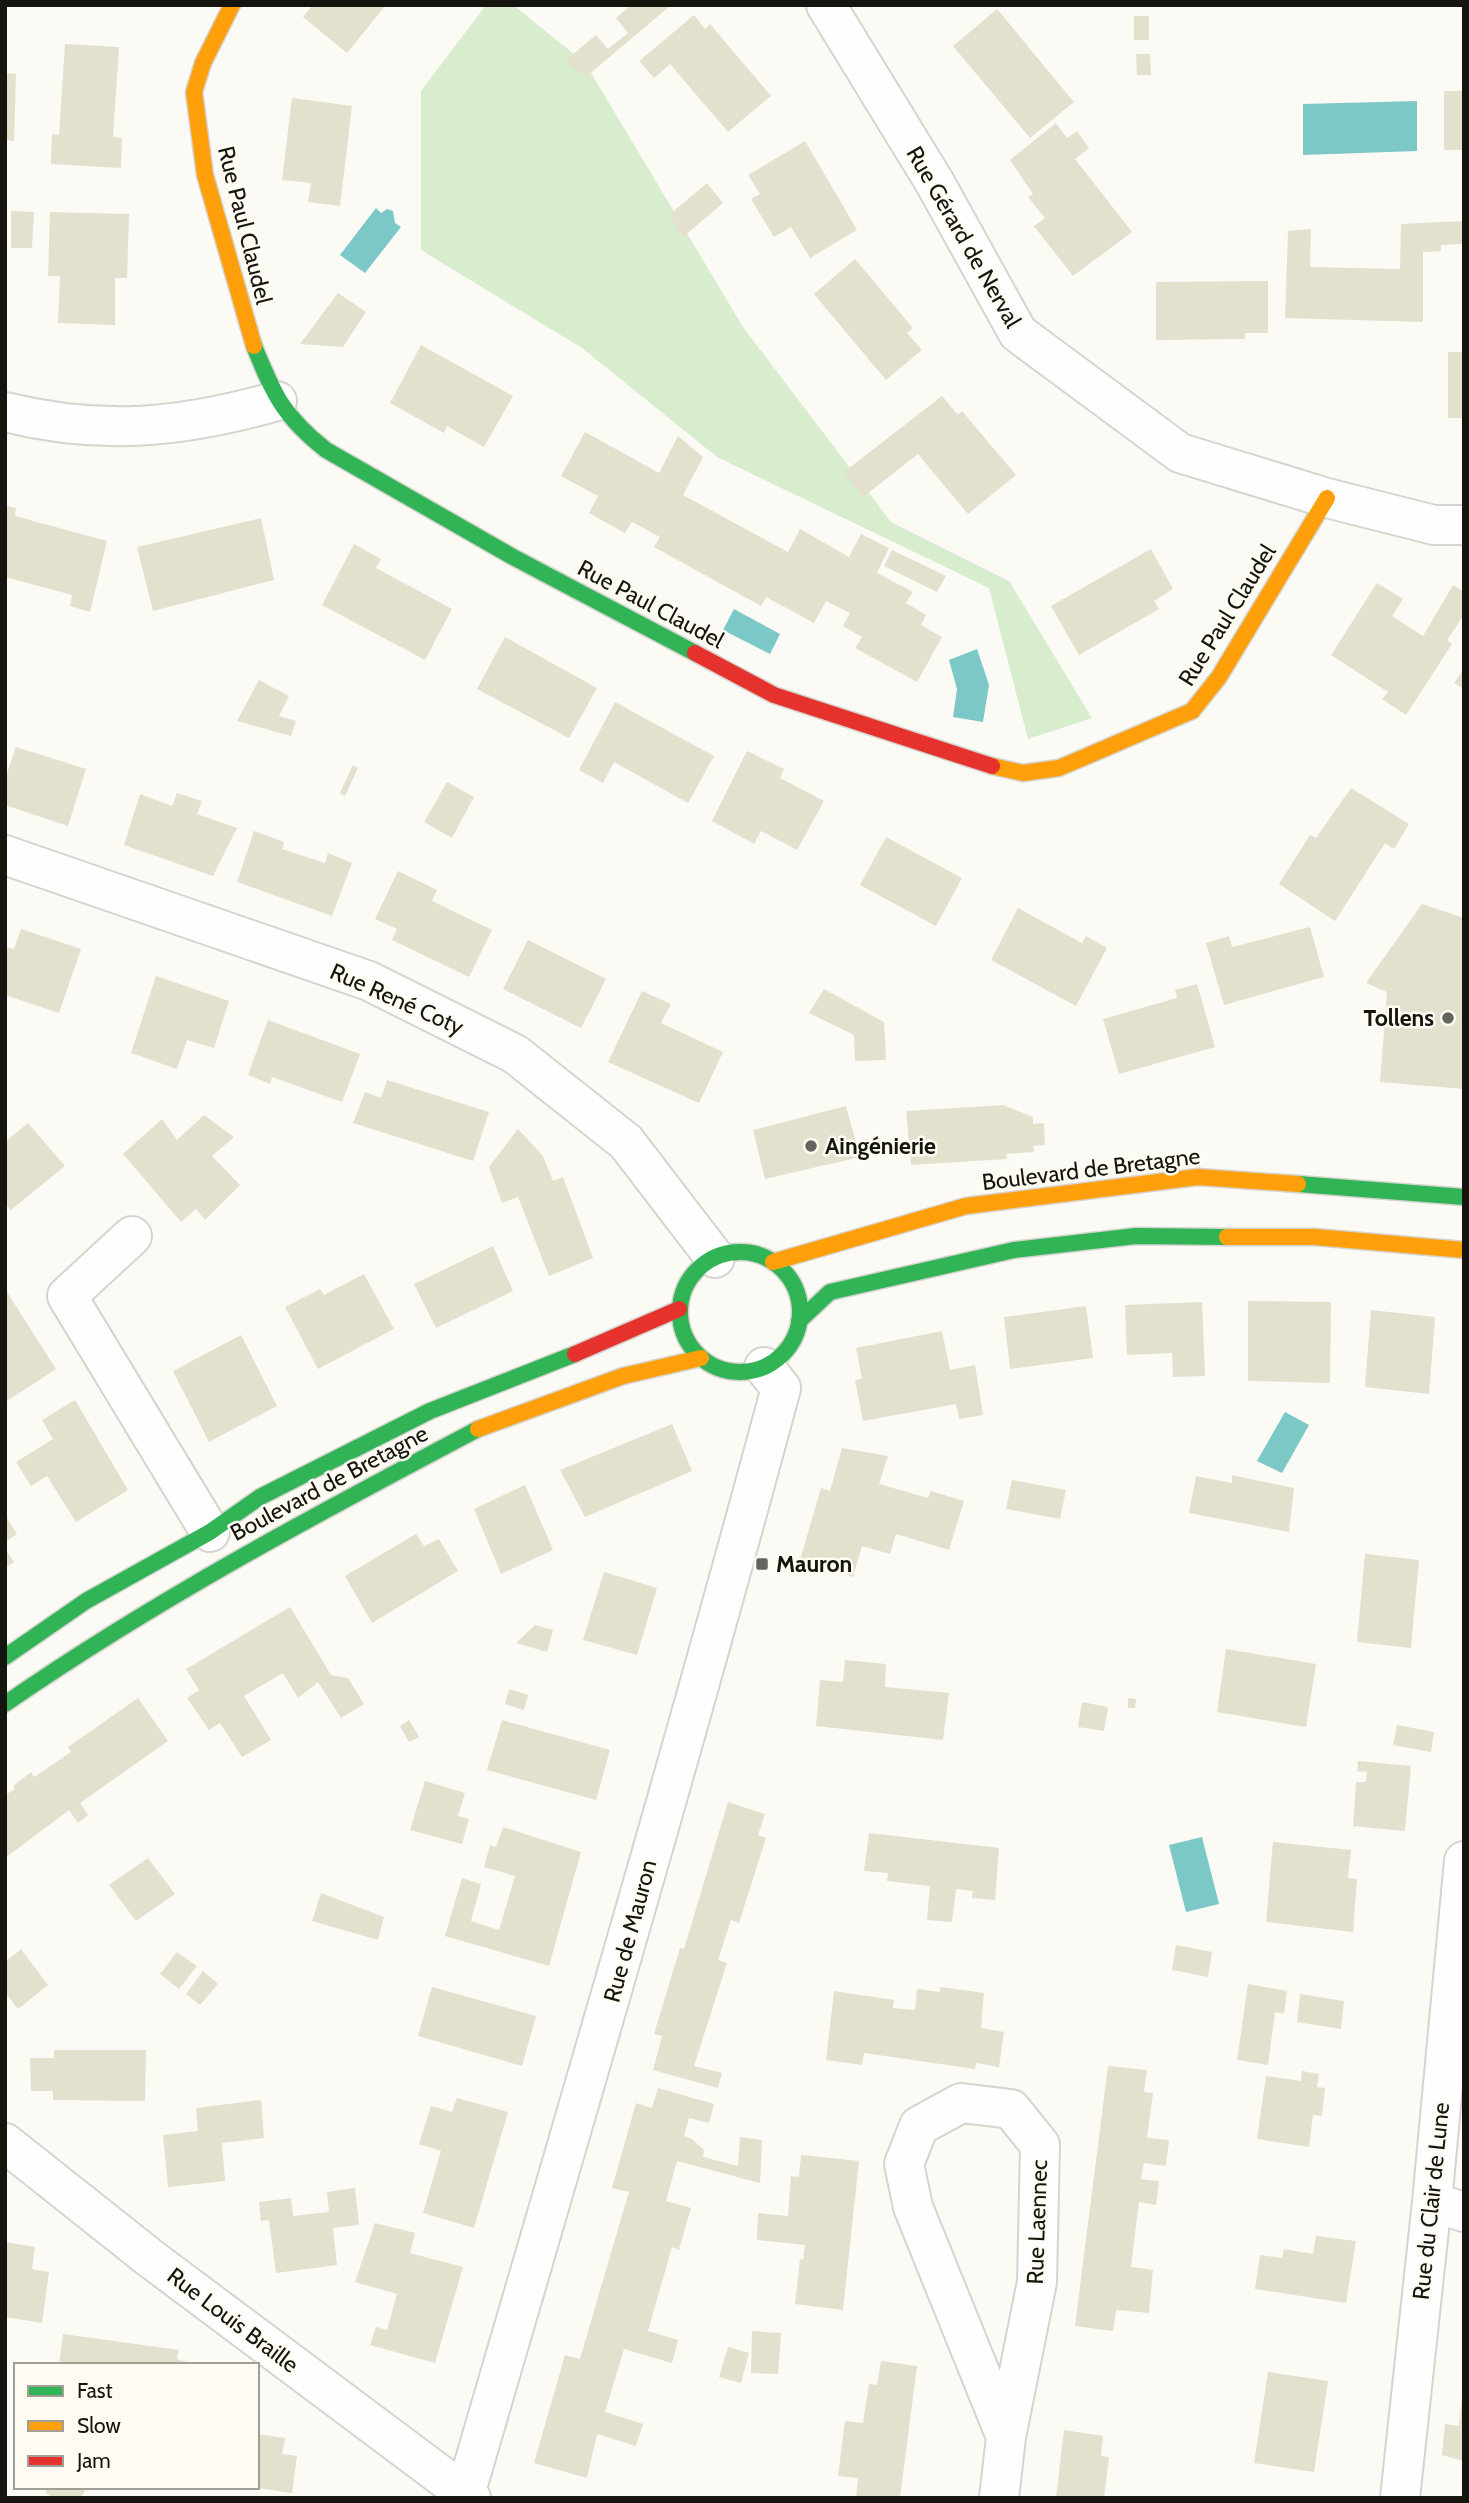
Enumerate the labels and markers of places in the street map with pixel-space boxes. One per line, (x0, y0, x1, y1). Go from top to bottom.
place label: Tollens (1364, 1004, 1434, 1032)
marker: Tollens (1440, 1010, 1456, 1026)
place label: Aingénierie (825, 1132, 936, 1160)
marker: Aingénierie (803, 1138, 819, 1154)
place label: Mauron (776, 1550, 852, 1578)
marker: Mauron (754, 1556, 770, 1572)

